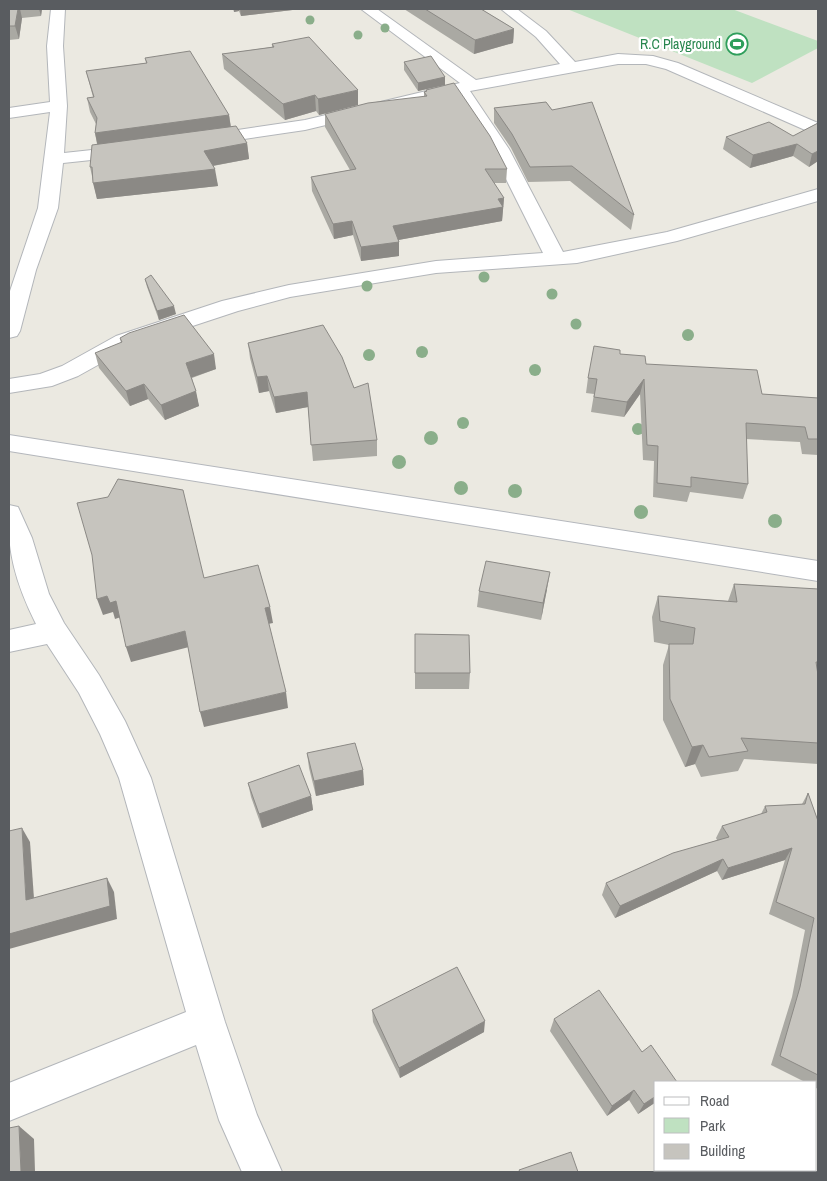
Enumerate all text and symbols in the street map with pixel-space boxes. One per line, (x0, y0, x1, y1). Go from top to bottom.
sports icon: R.C Playground (725, 32, 749, 56)
place label: R.C Playground (640, 35, 721, 53)
legend (654, 1081, 817, 1171)
text: Road (700, 1090, 729, 1111)
text: Park (700, 1115, 726, 1136)
text: Building (700, 1140, 745, 1161)

